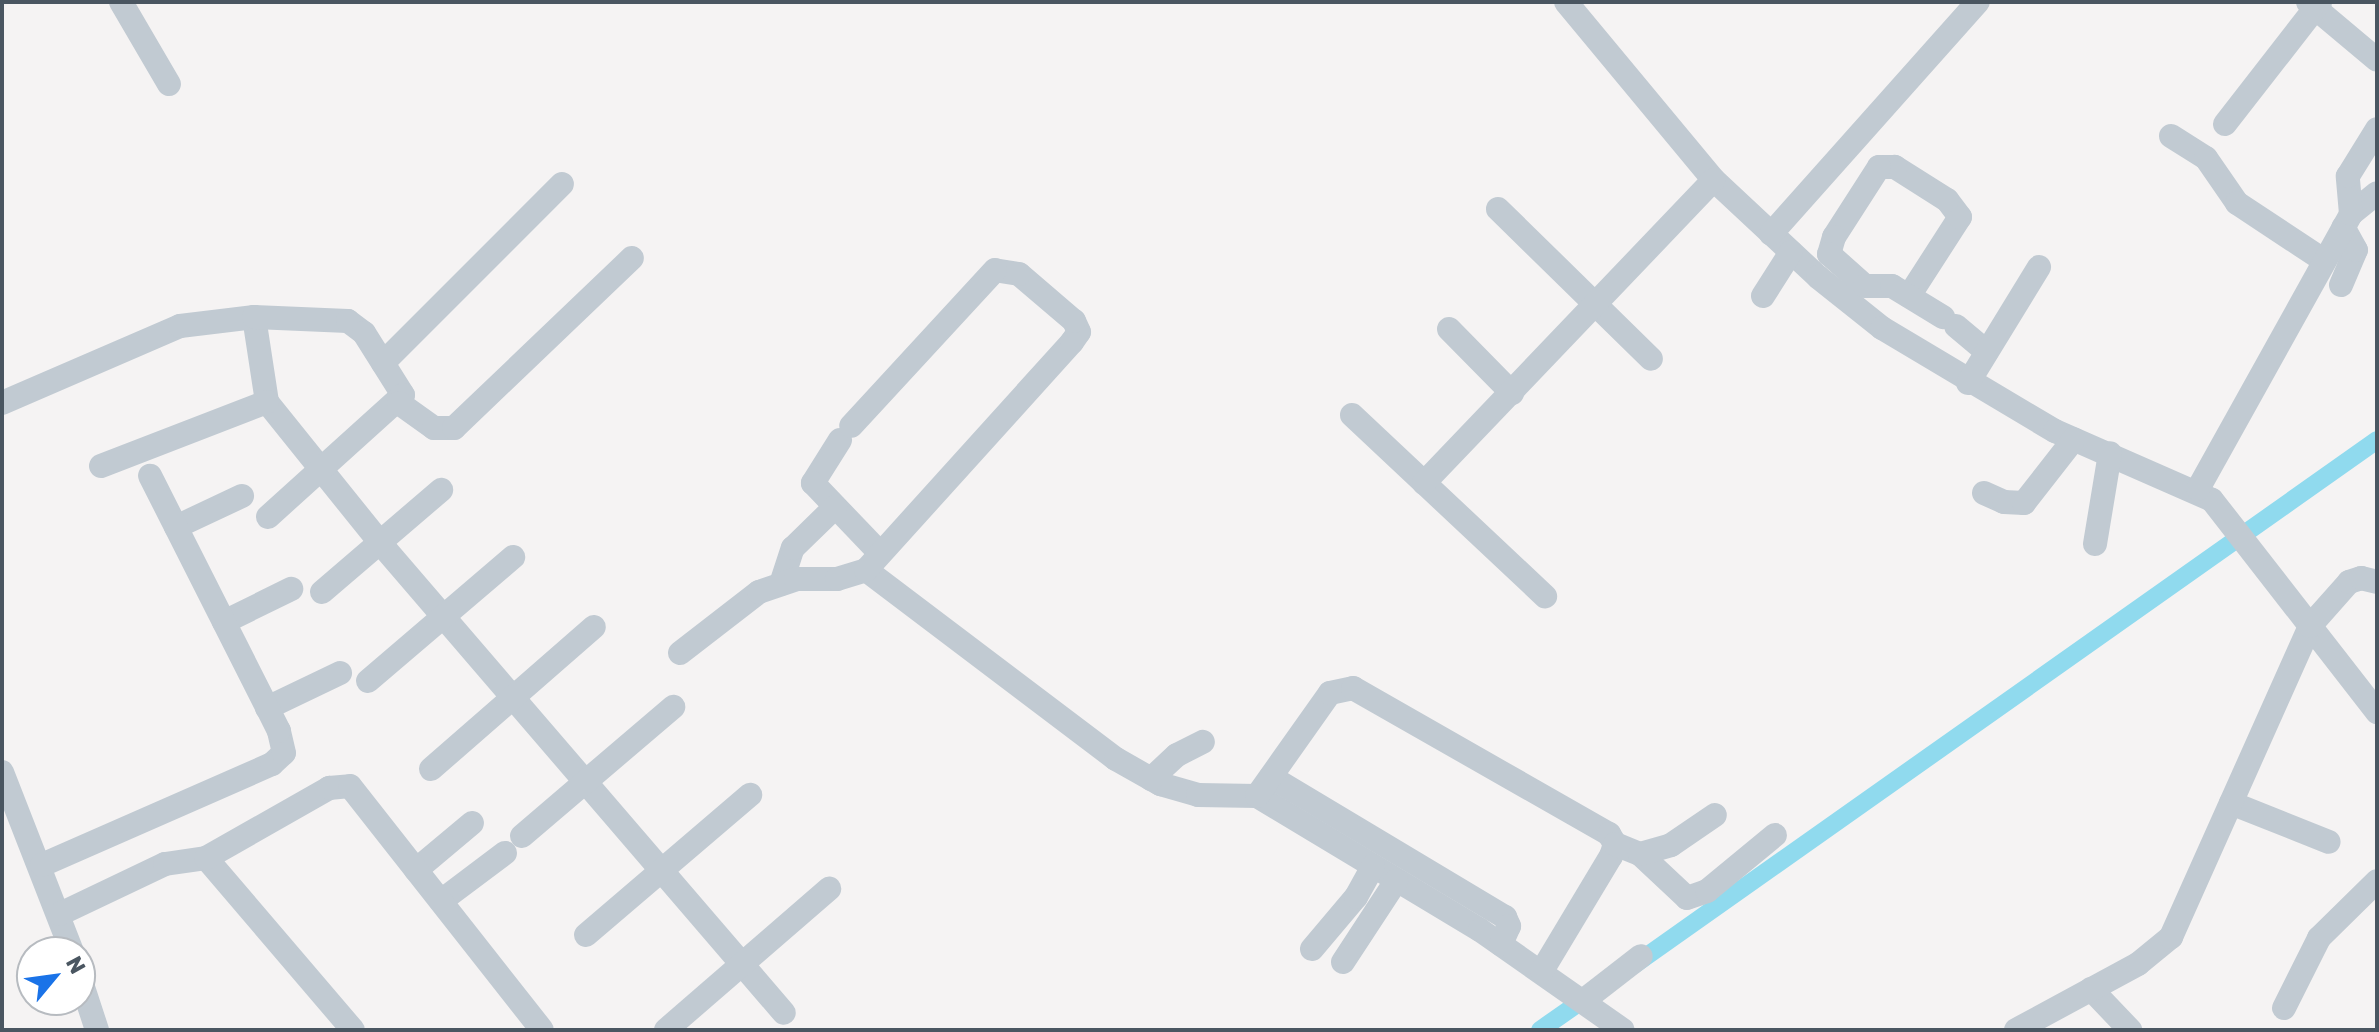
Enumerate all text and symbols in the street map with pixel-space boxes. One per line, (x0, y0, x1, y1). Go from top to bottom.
north arrow (16, 936, 96, 1016)
text: N (60, 952, 91, 979)

